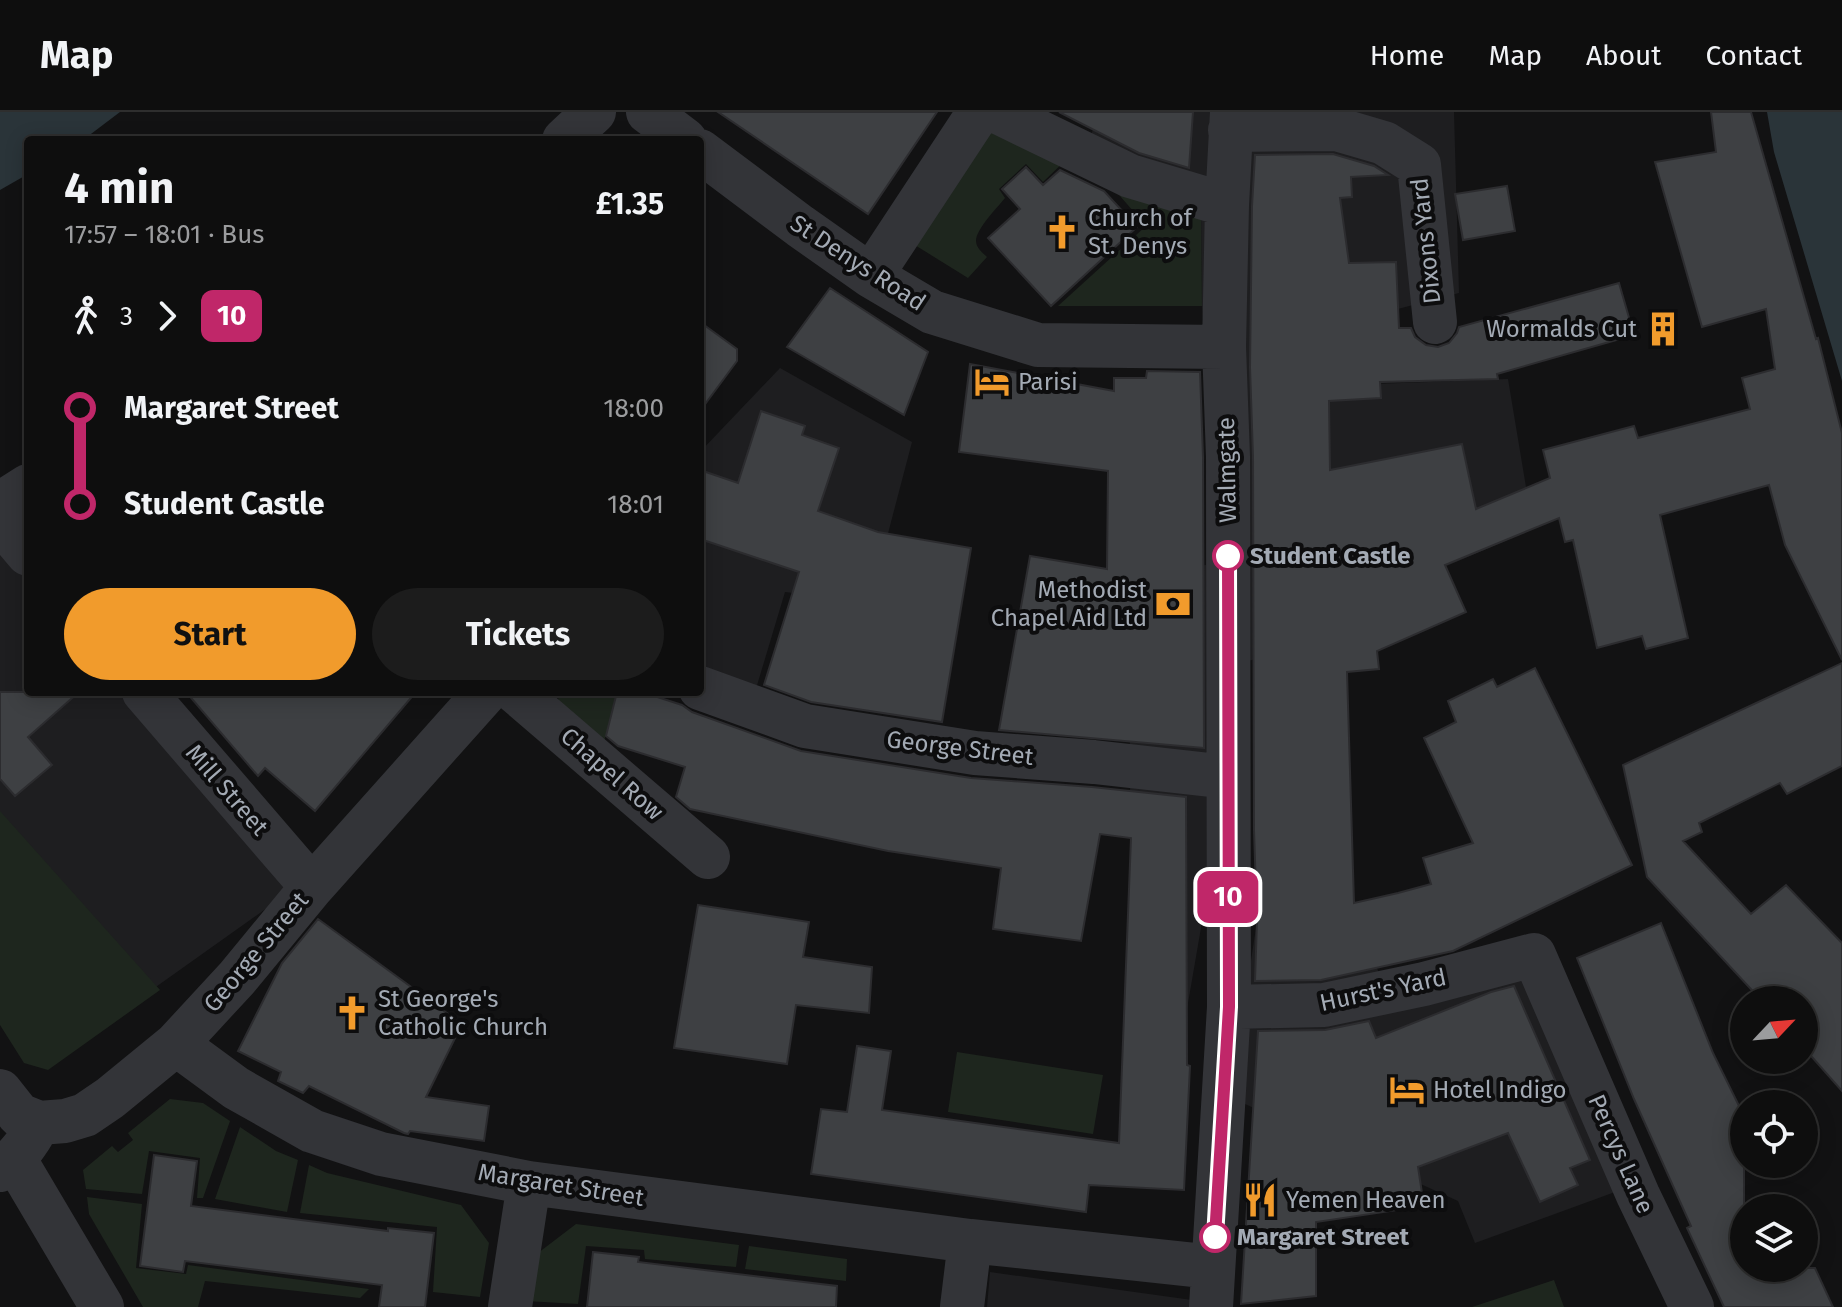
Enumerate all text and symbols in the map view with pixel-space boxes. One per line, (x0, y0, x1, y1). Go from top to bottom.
text: Map (40, 32, 113, 78)
text: Home (1370, 39, 1444, 72)
text: Map (1488, 39, 1542, 72)
text: About (1586, 39, 1661, 72)
text: Contact (1705, 39, 1802, 72)
text: 4 min (64, 162, 174, 215)
street label: Dixons Yard (1405, 177, 1447, 305)
text: £1.35 (596, 186, 664, 222)
place label: Church of St. Denys (1088, 204, 1194, 260)
street label: St Denys Road (785, 209, 931, 317)
church icon: Church of St. Denys (1043, 213, 1081, 251)
text: 17:57 – 18:01 · Bus (64, 219, 264, 250)
icon: walk (64, 294, 108, 338)
icon: forward (145, 294, 189, 338)
text: 10 (217, 299, 246, 332)
text: 3 (120, 301, 133, 332)
building icon: Wormalds Cut (1644, 310, 1682, 348)
place label: Wormalds Cut (1486, 315, 1637, 343)
hotel icon: Parisi (973, 363, 1011, 401)
place label: Parisi (1018, 368, 1078, 396)
text: Margaret Street (124, 390, 339, 426)
text: 18:00 (603, 393, 664, 424)
street label: Walmgate (1212, 417, 1242, 523)
text: Student Castle (124, 486, 325, 522)
text: 18:01 (607, 489, 664, 520)
marker: Student Castle (1213, 541, 1243, 571)
place label: Student Castle (1250, 542, 1411, 570)
place label: Methodist Chapel Aid Ltd (991, 576, 1147, 632)
bank icon: Methodist Chapel Aid Ltd (1154, 585, 1192, 623)
button: Start (64, 588, 356, 680)
button: Tickets (372, 588, 664, 680)
street label: Chapel Row (555, 722, 669, 826)
street label: George Street (885, 725, 1035, 771)
street label: Mill Street (180, 739, 274, 841)
line badge: 10 (1192, 871, 1264, 923)
text: 10 (1213, 880, 1243, 913)
street label: George Street (198, 886, 314, 1018)
street label: Hurst's Yard (1317, 963, 1449, 1017)
place label: St George's Catholic Church (378, 985, 548, 1041)
north arrow (1730, 986, 1818, 1074)
map controls (1730, 986, 1818, 1282)
church icon: St George's Catholic Church (333, 994, 371, 1032)
hotel icon: Hotel Indigo (1388, 1071, 1426, 1109)
place label: Hotel Indigo (1433, 1076, 1567, 1104)
street label: Percys Lane (1582, 1090, 1660, 1218)
button: locate (1730, 1090, 1818, 1178)
street label: Margaret Street (476, 1158, 646, 1212)
restaurant icon: Yemen Heaven (1241, 1181, 1279, 1219)
place label: Yemen Heaven (1286, 1186, 1446, 1214)
button: layers (1730, 1194, 1818, 1282)
marker: Margaret Street (1200, 1222, 1230, 1252)
place label: Margaret Street (1237, 1223, 1410, 1251)

